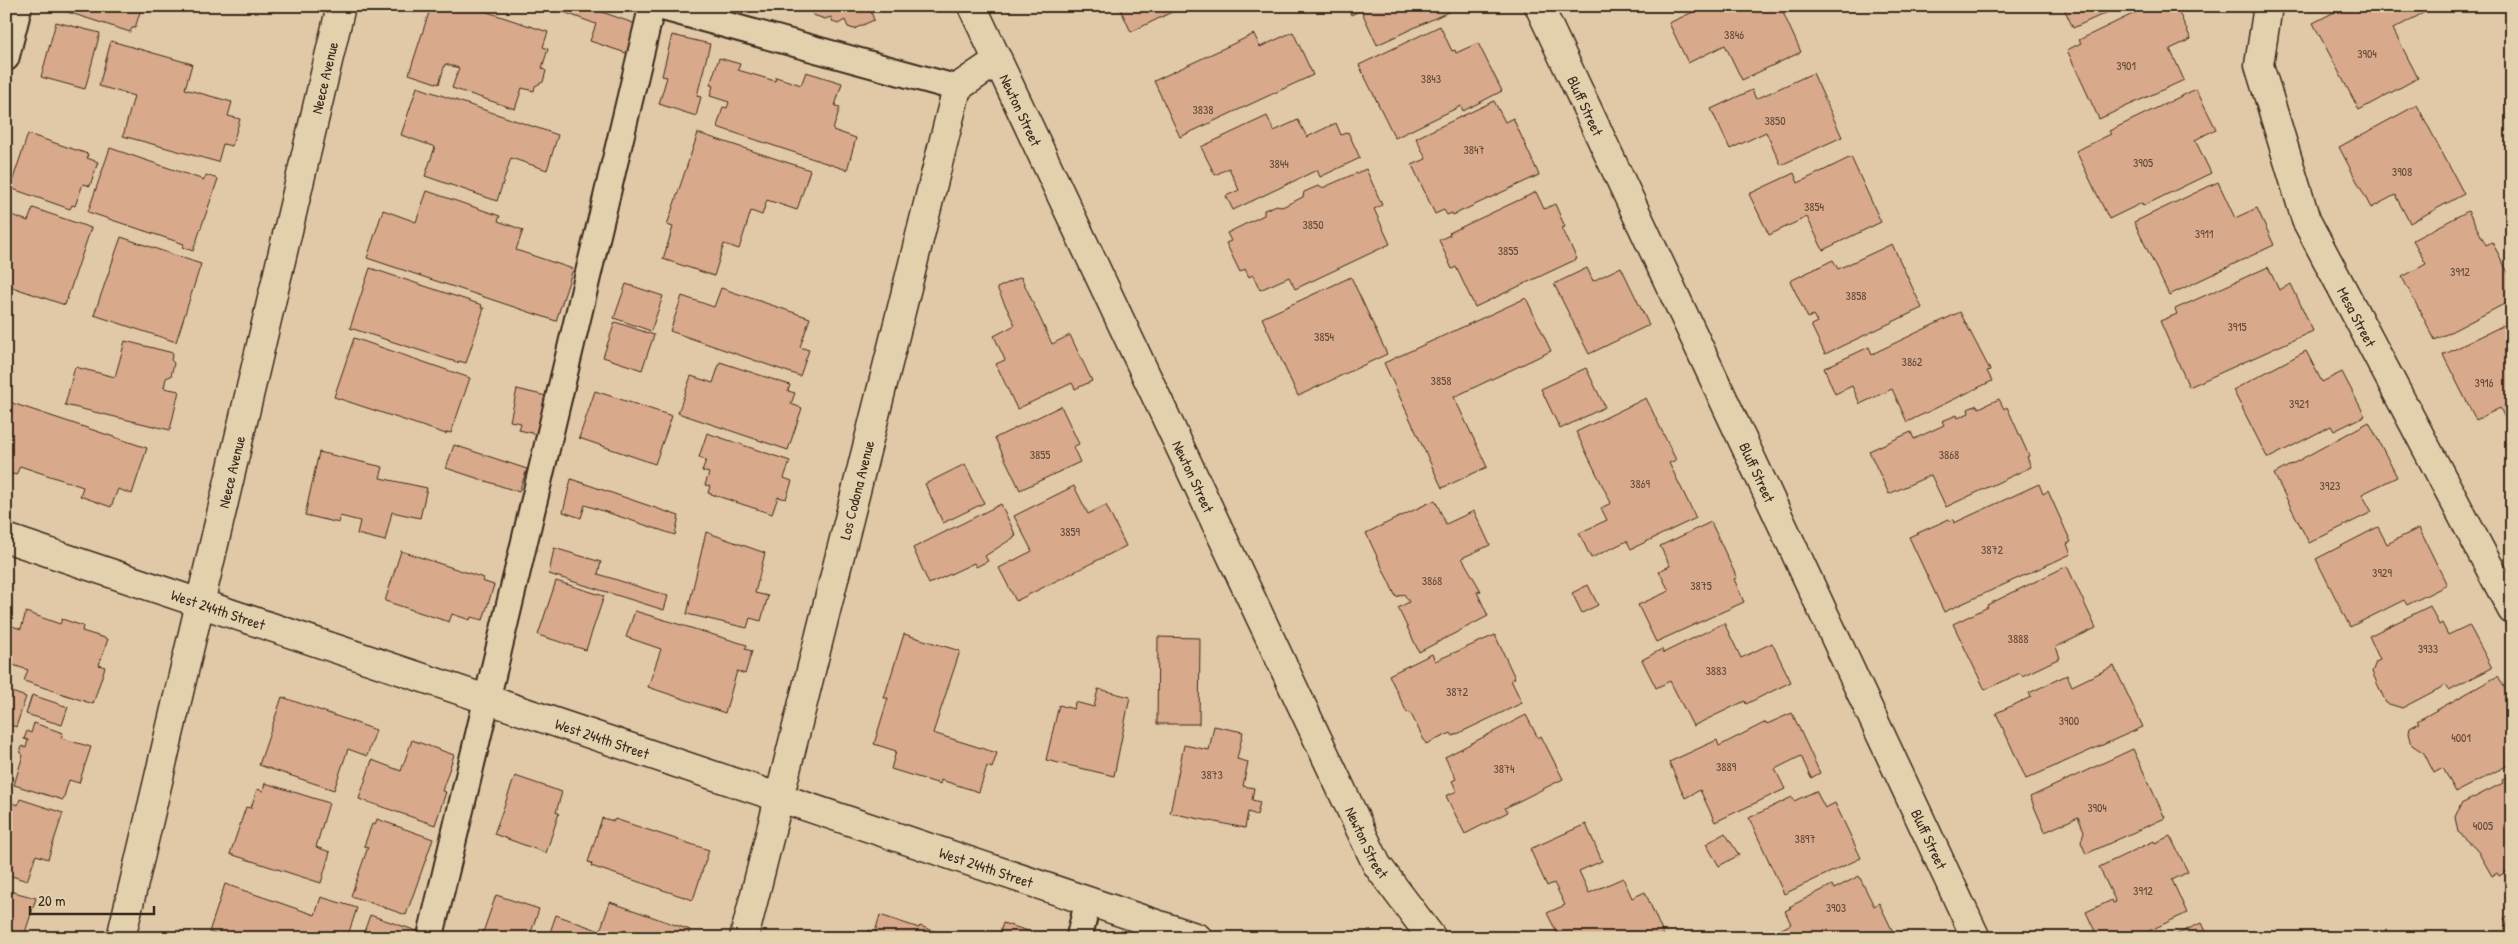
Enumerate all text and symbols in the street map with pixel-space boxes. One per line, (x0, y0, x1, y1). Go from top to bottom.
house number: 3846 (1724, 26, 1744, 43)
street label: Neece Avenue (305, 40, 343, 116)
house number: 3904 (2357, 45, 2377, 62)
house number: 3901 (2116, 57, 2136, 74)
house number: 3843 (1421, 70, 1441, 87)
street label: Newton Street (995, 71, 1047, 150)
street label: Bluff Street (1563, 72, 1609, 140)
house number: 3838 (1192, 101, 1214, 118)
house number: 3850 (1764, 112, 1786, 129)
house number: 3847 (1463, 141, 1485, 158)
house number: 3905 (2133, 154, 2153, 171)
house number: 3844 (1269, 155, 1289, 172)
house number: 3908 (2392, 163, 2412, 180)
house number: 3854 (1804, 198, 1825, 215)
house number: 3850 (1302, 216, 1324, 233)
house number: 3911 (2195, 225, 2213, 242)
house number: 3855 (1498, 242, 1518, 259)
house number: 3912 (2450, 263, 2470, 280)
street label: Mesa Street (2333, 283, 2382, 351)
house number: 3858 (1846, 287, 1866, 304)
house number: 3915 (2227, 318, 2247, 335)
house number: 3854 (1314, 328, 1335, 345)
house number: 3862 (1902, 353, 1923, 370)
house number: 3858 (1431, 372, 1451, 389)
house number: 3916 (2475, 374, 2494, 391)
house number: 3921 (2289, 395, 2309, 412)
street label: Neece Avenue (212, 434, 250, 510)
street label: Newton Street (1168, 437, 1220, 517)
street label: Los Codona Avenue (834, 438, 879, 542)
street label: Bluff Street (1735, 439, 1781, 506)
house number: 3855 (1030, 446, 1050, 463)
house number: 3868 (1939, 446, 1959, 463)
house number: 3869 (1630, 475, 1650, 492)
house number: 3923 (2320, 477, 2340, 494)
house number: 3859 (1060, 523, 1081, 540)
house number: 3872 (1981, 541, 2003, 558)
house number: 3929 (2372, 564, 2392, 581)
house number: 3868 (1422, 572, 1442, 589)
house number: 3875 (1690, 577, 1712, 594)
street label: West 244th Street (169, 584, 269, 635)
house number: 3888 (2008, 630, 2028, 647)
house number: 3933 (2418, 640, 2438, 657)
house number: 3883 (1705, 662, 1727, 679)
house number: 3872 (1446, 683, 1468, 700)
house number: 3900 (2059, 712, 2079, 729)
street label: West 244th Street (553, 713, 653, 764)
house number: 4001 (2451, 729, 2471, 746)
house number: 3889 (1716, 758, 1737, 775)
house number: 3874 (1493, 760, 1515, 777)
house number: 3873 (1201, 766, 1223, 783)
house number: 3904 (2087, 799, 2107, 816)
street label: Newton Street (1340, 803, 1394, 883)
street label: Bluff Street (1906, 806, 1953, 873)
house number: 4005 (2473, 817, 2493, 834)
house number: 3897 (1795, 830, 1816, 847)
street label: West 244th Street (937, 841, 1037, 893)
house number: 3912 (2133, 882, 2153, 899)
scale bar (30, 884, 154, 916)
text: 20 m (38, 890, 65, 911)
house number: 3903 (1826, 899, 1846, 916)

